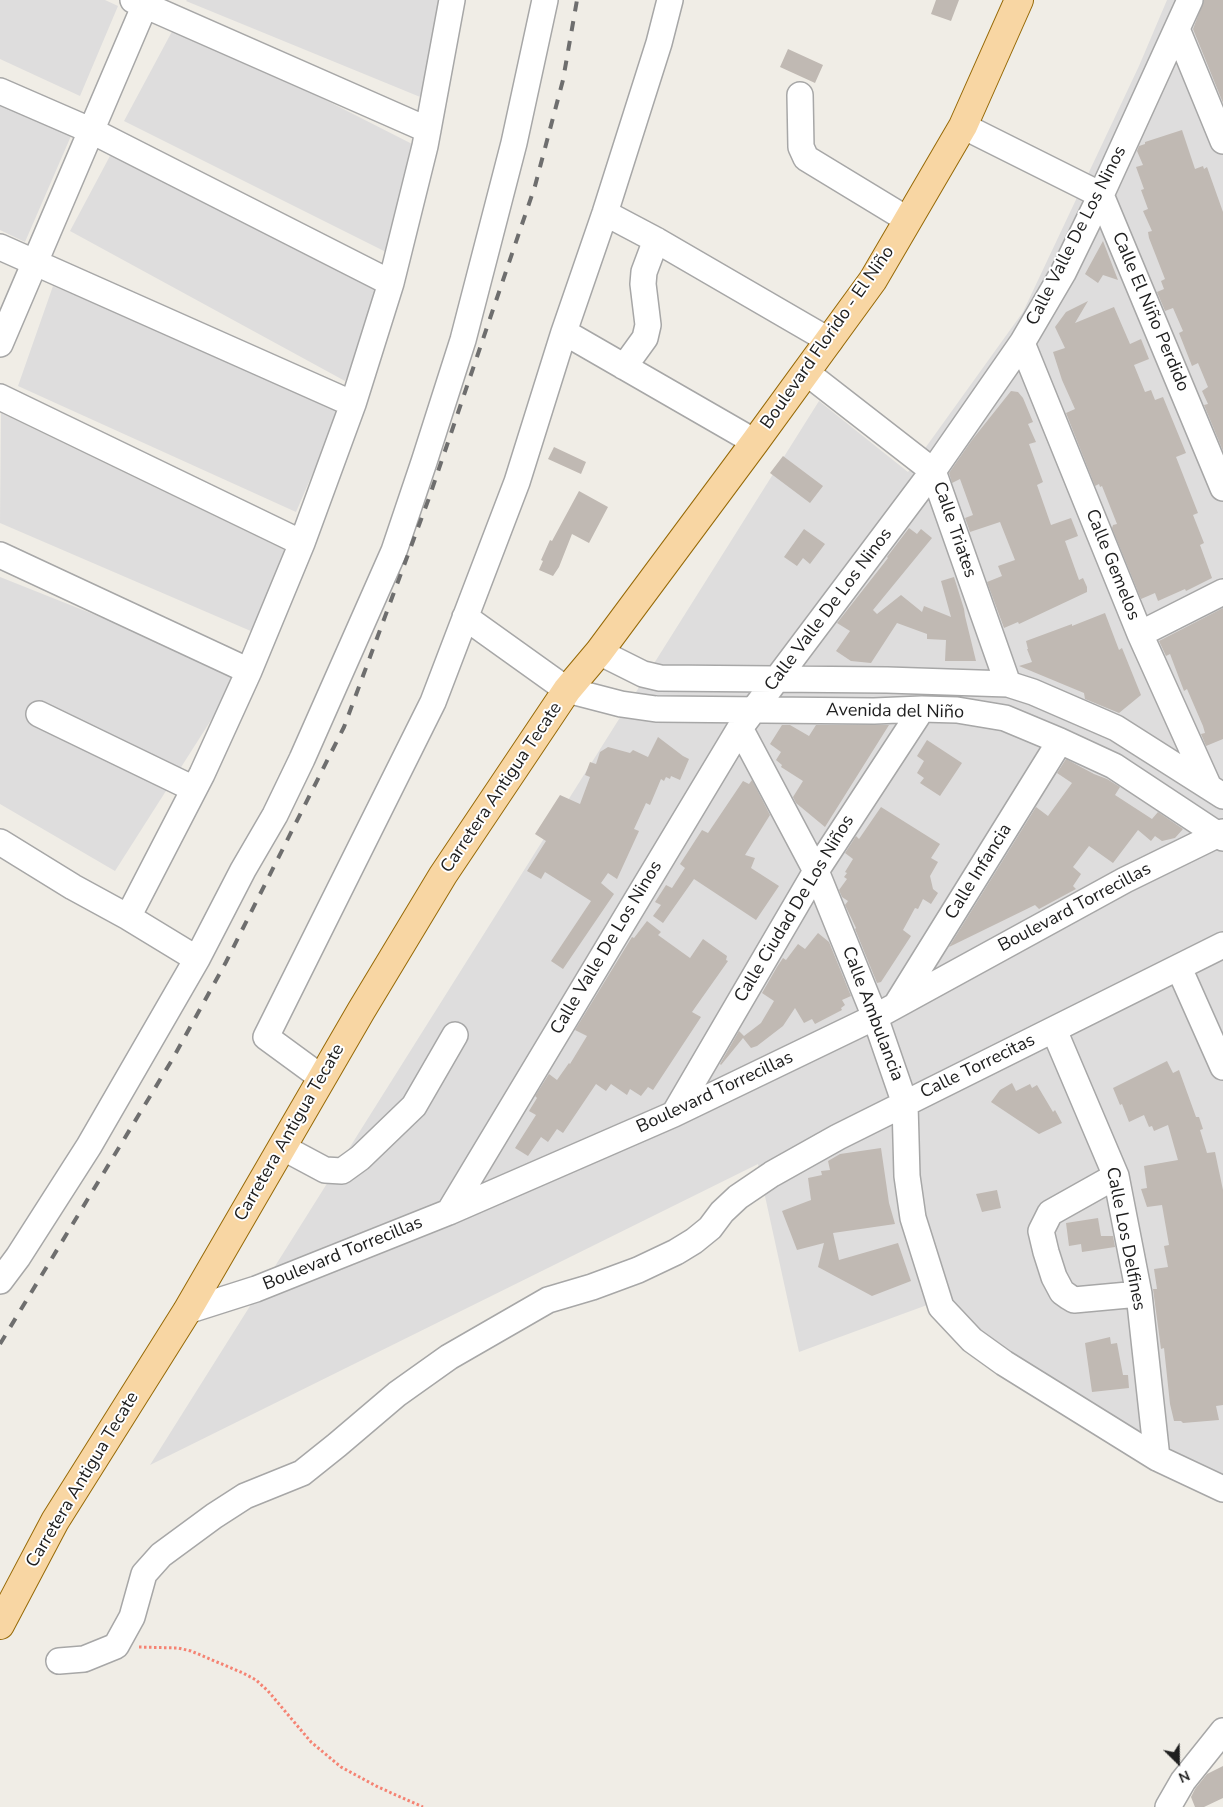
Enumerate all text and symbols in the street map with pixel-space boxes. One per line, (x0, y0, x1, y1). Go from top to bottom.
street label: Calle Valle De Los Ninos (1022, 143, 1132, 329)
street label: Calle El Niño Perdido (1107, 229, 1193, 395)
street label: Boulevard Florido - El Niño (757, 242, 899, 434)
street label: Calle Triates (927, 479, 981, 581)
street label: Calle Gemelos (1080, 506, 1144, 624)
street label: Calle Valle De Los Ninos (761, 524, 897, 696)
street label: Carretera Antigua Tecate (437, 699, 567, 877)
street label: Avenida del Niño (826, 700, 964, 724)
street label: Calle Ciudad De Los Niños (730, 811, 860, 1007)
street label: Calle Infancia (941, 820, 1017, 924)
street label: Calle Valle De Los Ninos (547, 857, 667, 1039)
street label: Boulevard Torrecillas (995, 859, 1155, 957)
street label: Calle Ambulancia (836, 944, 908, 1084)
street label: Calle Torrecitas (917, 1030, 1039, 1104)
street label: Carretera Antigua Tecate (230, 1040, 350, 1226)
street label: Boulevard Torrecillas (633, 1047, 797, 1139)
street label: Calle Los Delfines (1100, 1165, 1150, 1313)
street label: Boulevard Torrecillas (260, 1212, 426, 1296)
street label: Carretera Antigua Tecate (22, 1388, 144, 1572)
north arrow (1153, 1737, 1203, 1787)
text: N (1176, 1765, 1193, 1787)

